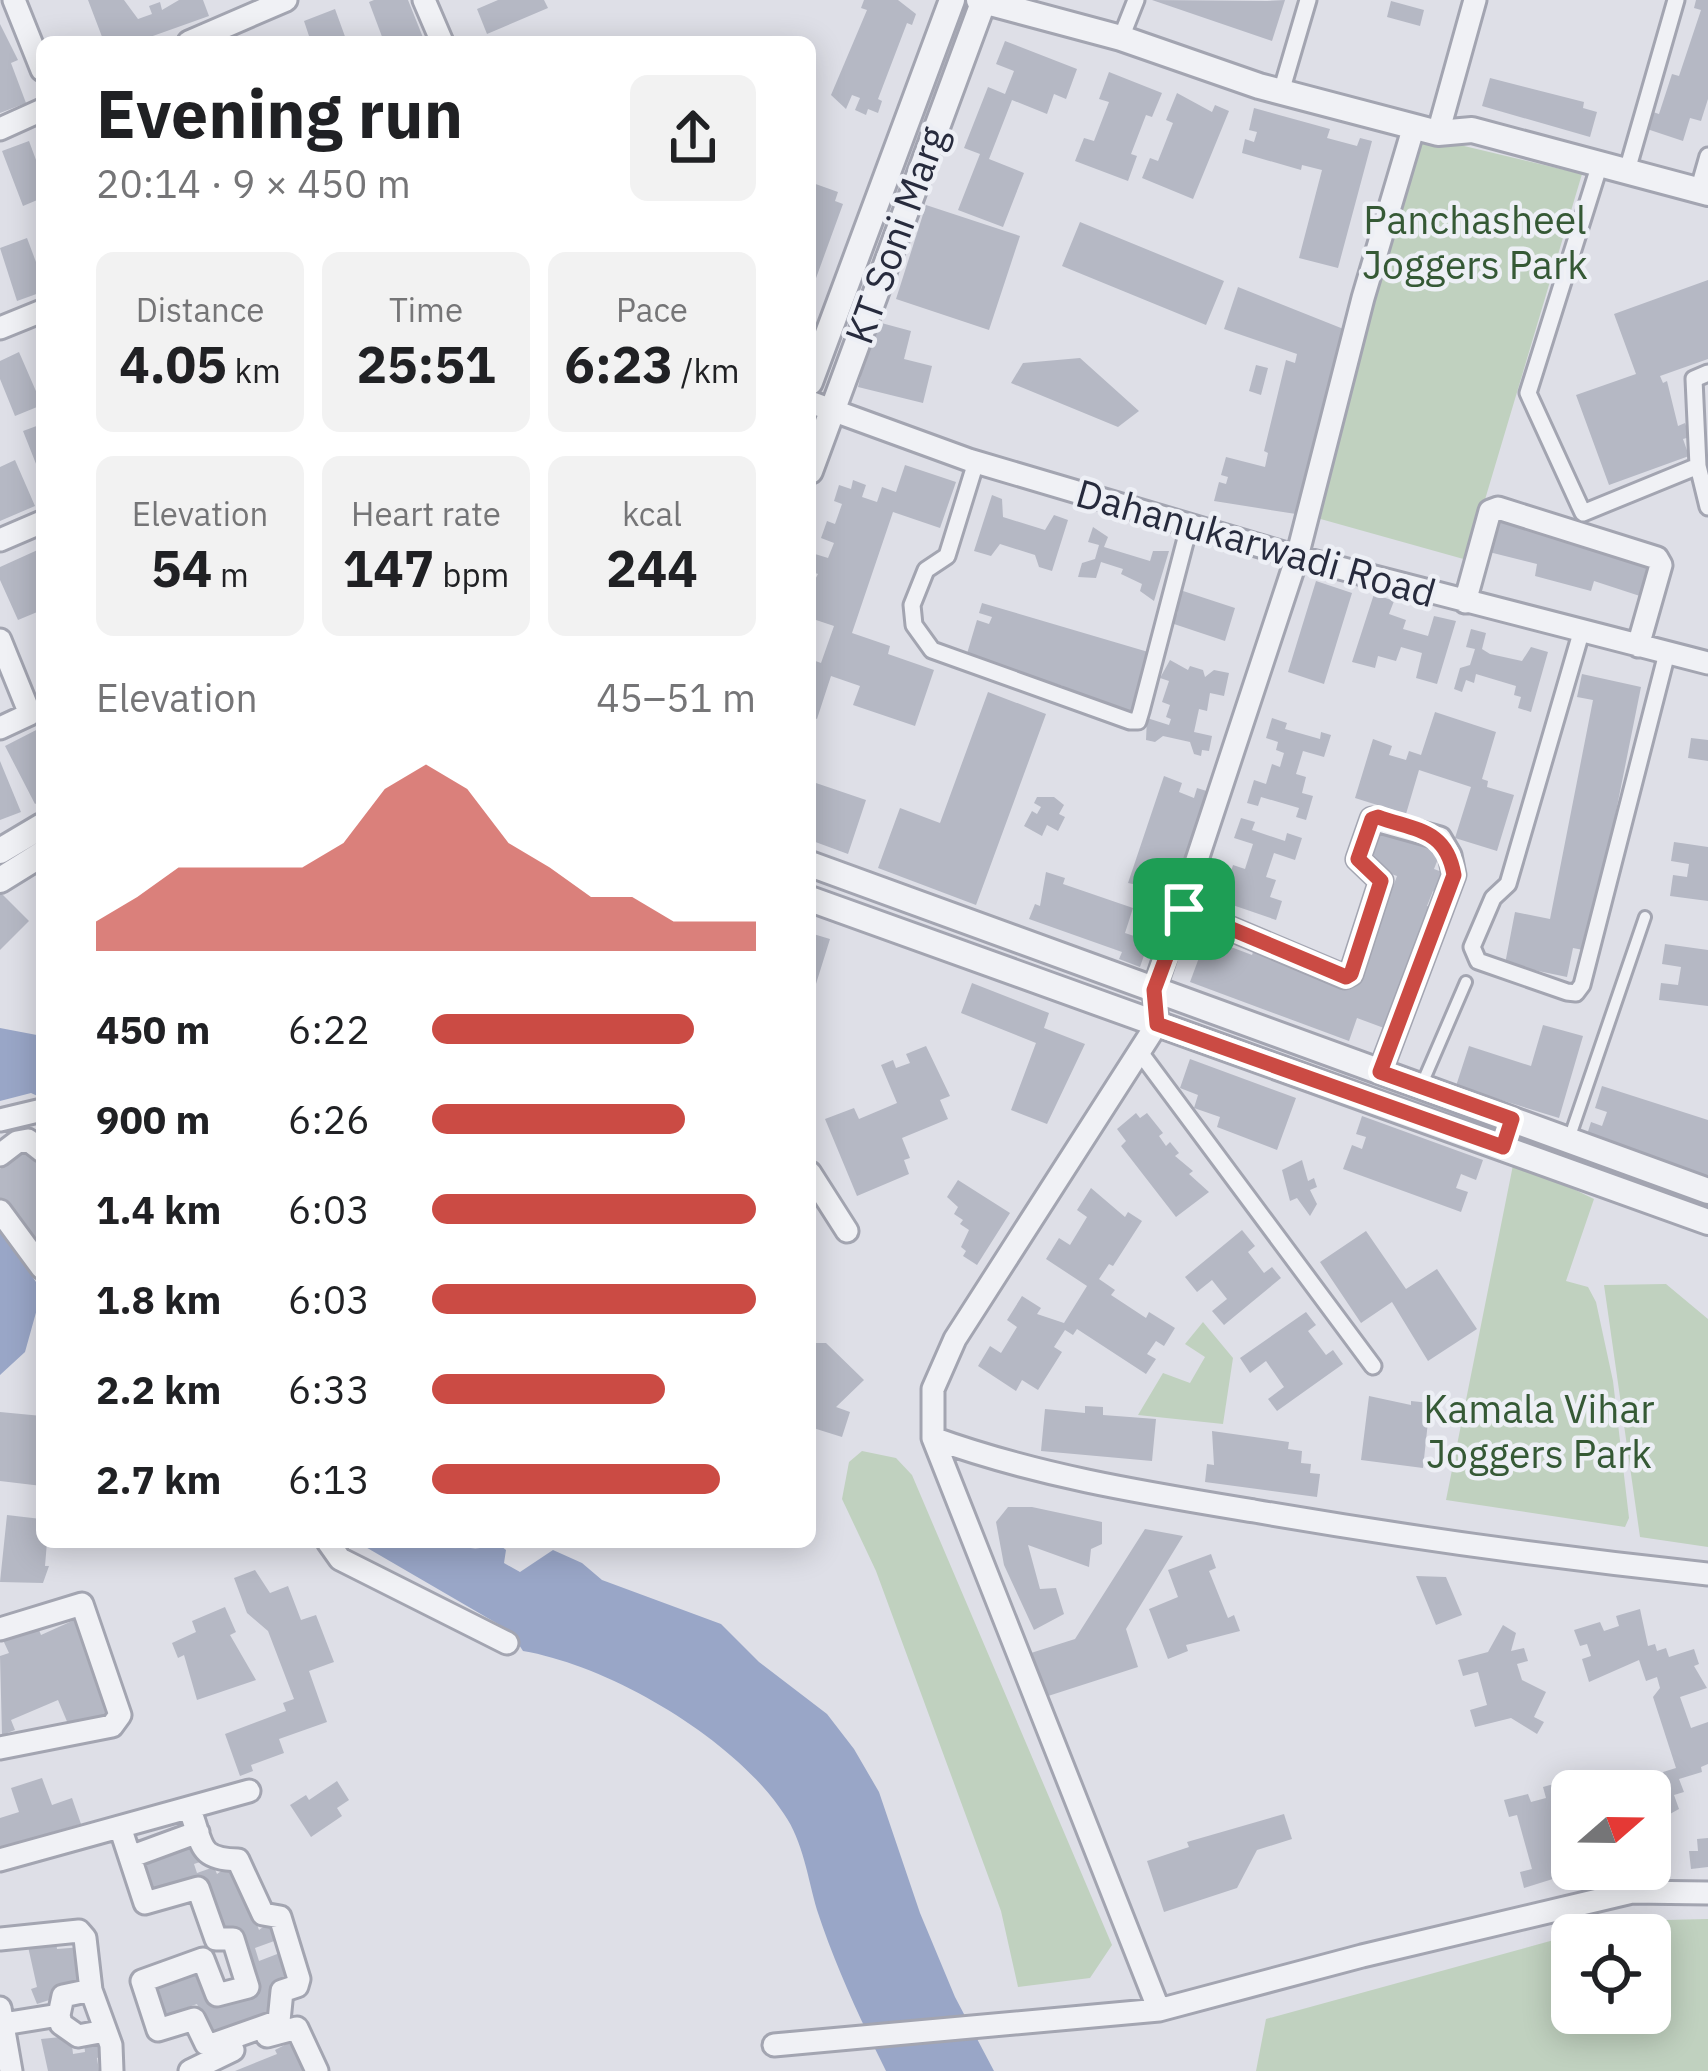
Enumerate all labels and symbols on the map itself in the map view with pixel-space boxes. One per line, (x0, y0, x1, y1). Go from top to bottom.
street label: KT Soni Marg (833, 119, 959, 350)
park label: Panchasheel Joggers Park (1362, 194, 1588, 290)
street label: Dahanukarwadi Road (1070, 467, 1442, 618)
pin (1133, 858, 1235, 960)
park label: Kamala Vihar Joggers Park (1423, 1383, 1655, 1479)
north arrow (1551, 1770, 1671, 1890)

